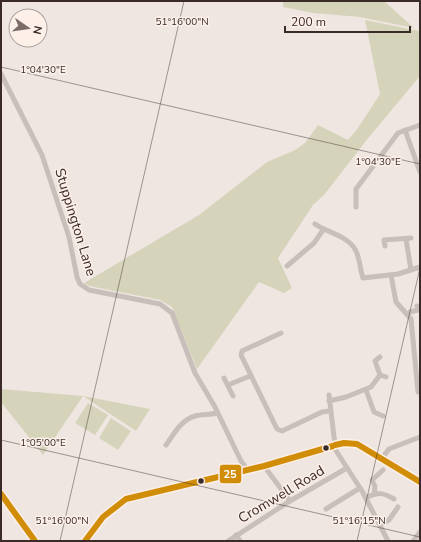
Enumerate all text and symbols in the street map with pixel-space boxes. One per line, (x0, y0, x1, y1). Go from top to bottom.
north arrow (8, 8, 48, 48)
scale bar (285, 8, 410, 34)
text: 200 m (291, 14, 326, 30)
text: 51°16'00"N (155, 15, 209, 29)
text: N (29, 24, 45, 36)
text: 1°04'30"E (20, 63, 66, 77)
text: 1°04'30"E (355, 155, 401, 169)
street label: Stuppington Lane (50, 166, 101, 278)
text: 1°05'00"E (20, 436, 66, 450)
unlabelled marker (321, 443, 331, 453)
street label: Cromwell Road (235, 461, 328, 528)
line badge: 25 (219, 464, 242, 484)
text: 25 (223, 467, 237, 482)
unlabelled marker (196, 476, 206, 486)
text: 51°16'00"N (35, 514, 89, 528)
text: 51°16'15"N (332, 514, 386, 528)

